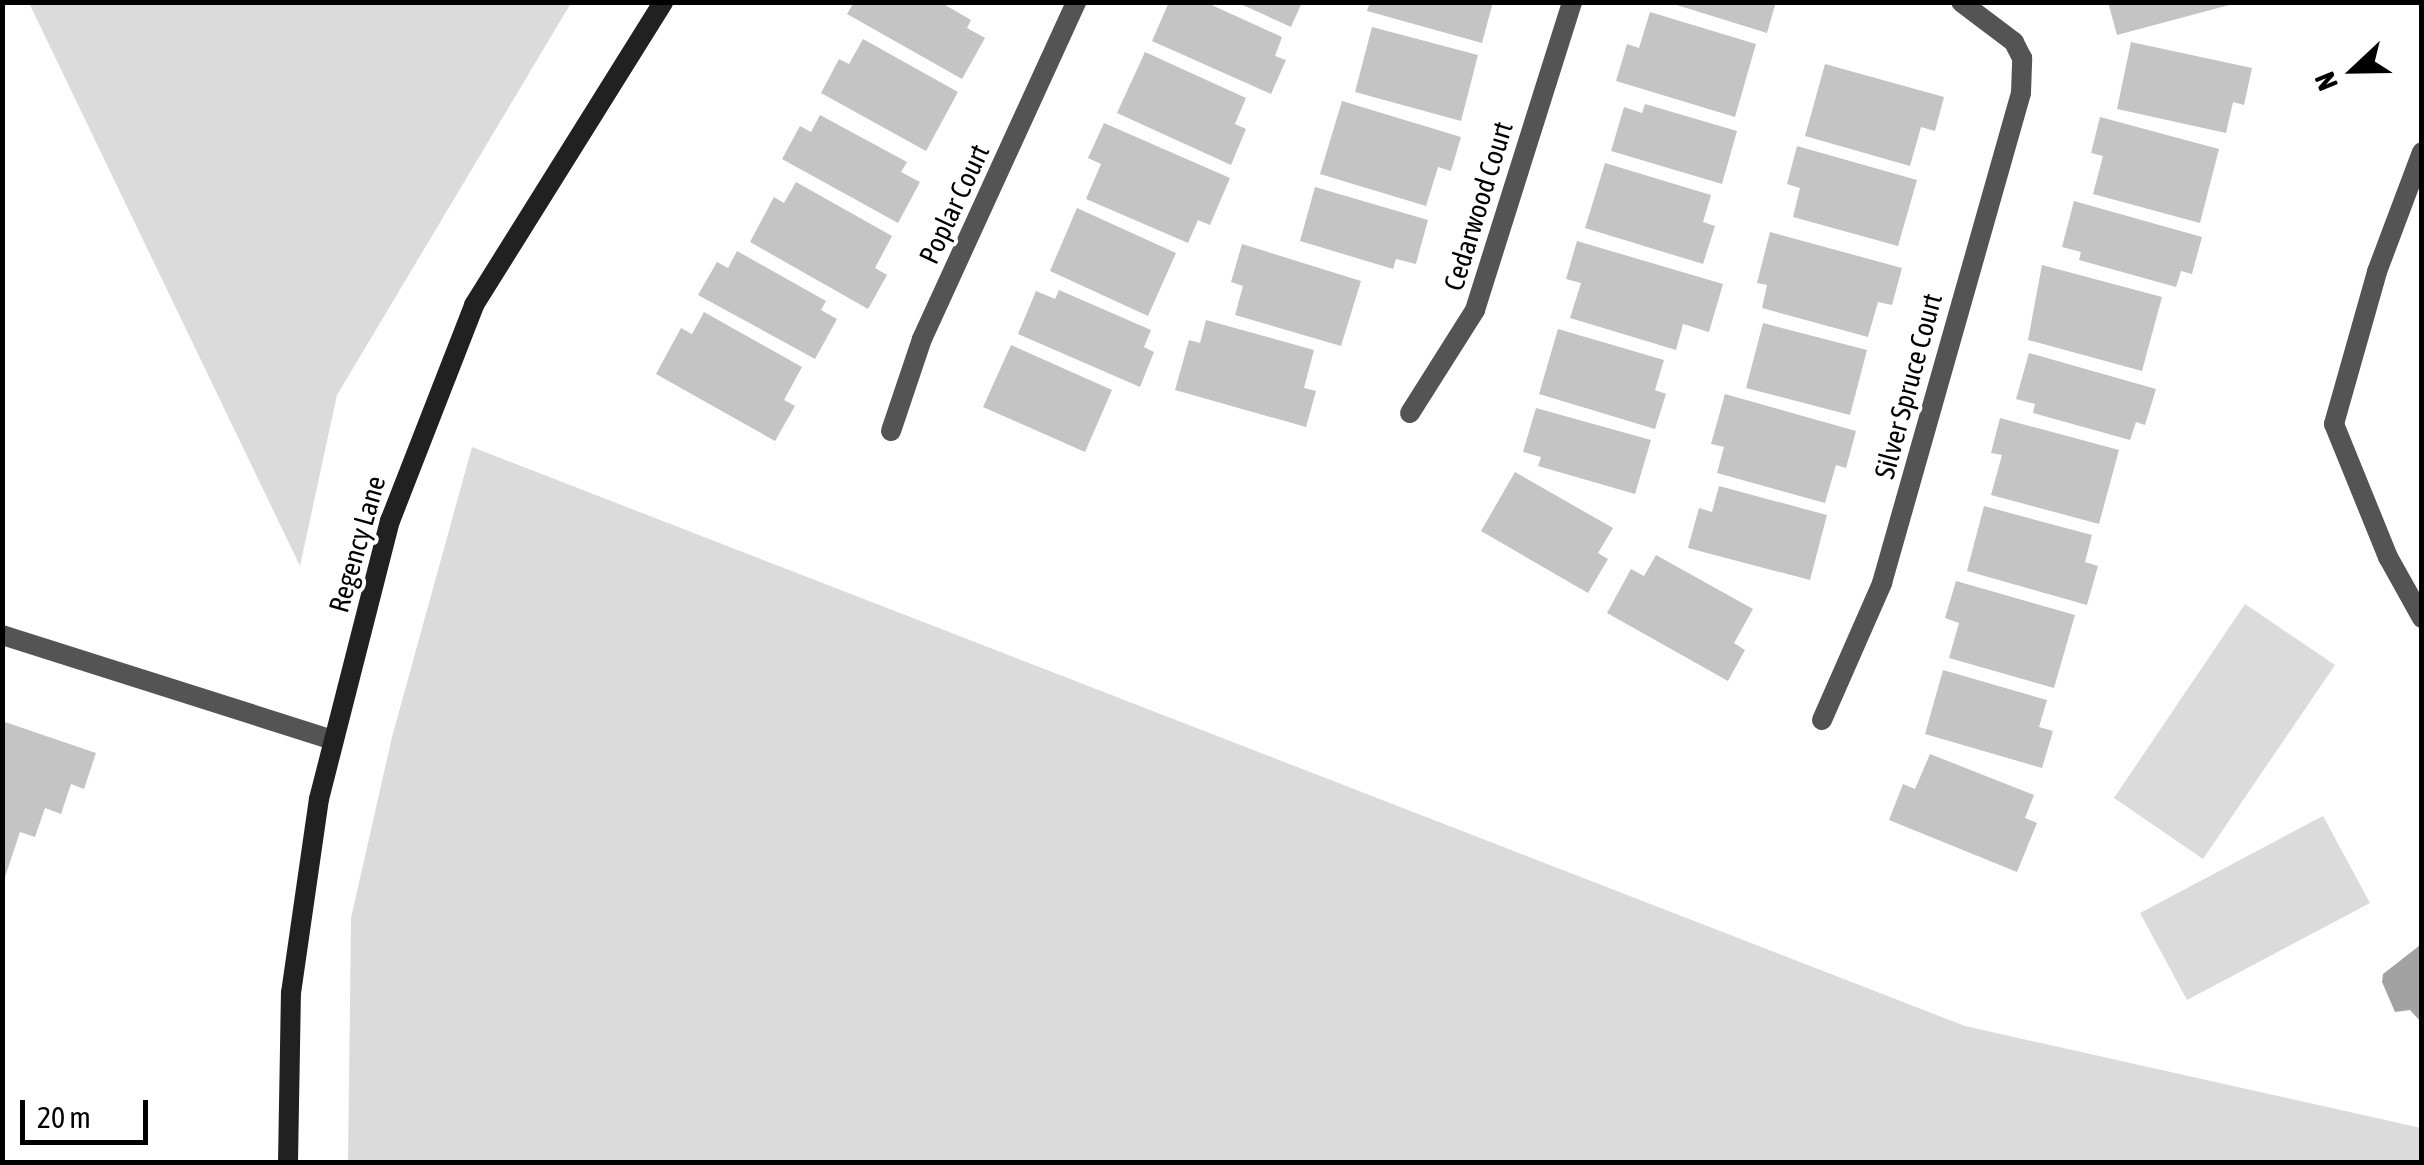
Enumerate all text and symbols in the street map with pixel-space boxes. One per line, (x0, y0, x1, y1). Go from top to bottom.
north arrow (2304, 20, 2404, 120)
text: N (2308, 68, 2344, 95)
street label: Cedarwood Court (1436, 117, 1520, 295)
street label: Poplar Court (912, 139, 996, 269)
street label: Silver Spruce Court (1867, 290, 1949, 482)
street label: Regency Lane (322, 472, 392, 616)
scale bar (25, 1080, 152, 1142)
text: 20 m (37, 1100, 91, 1134)

